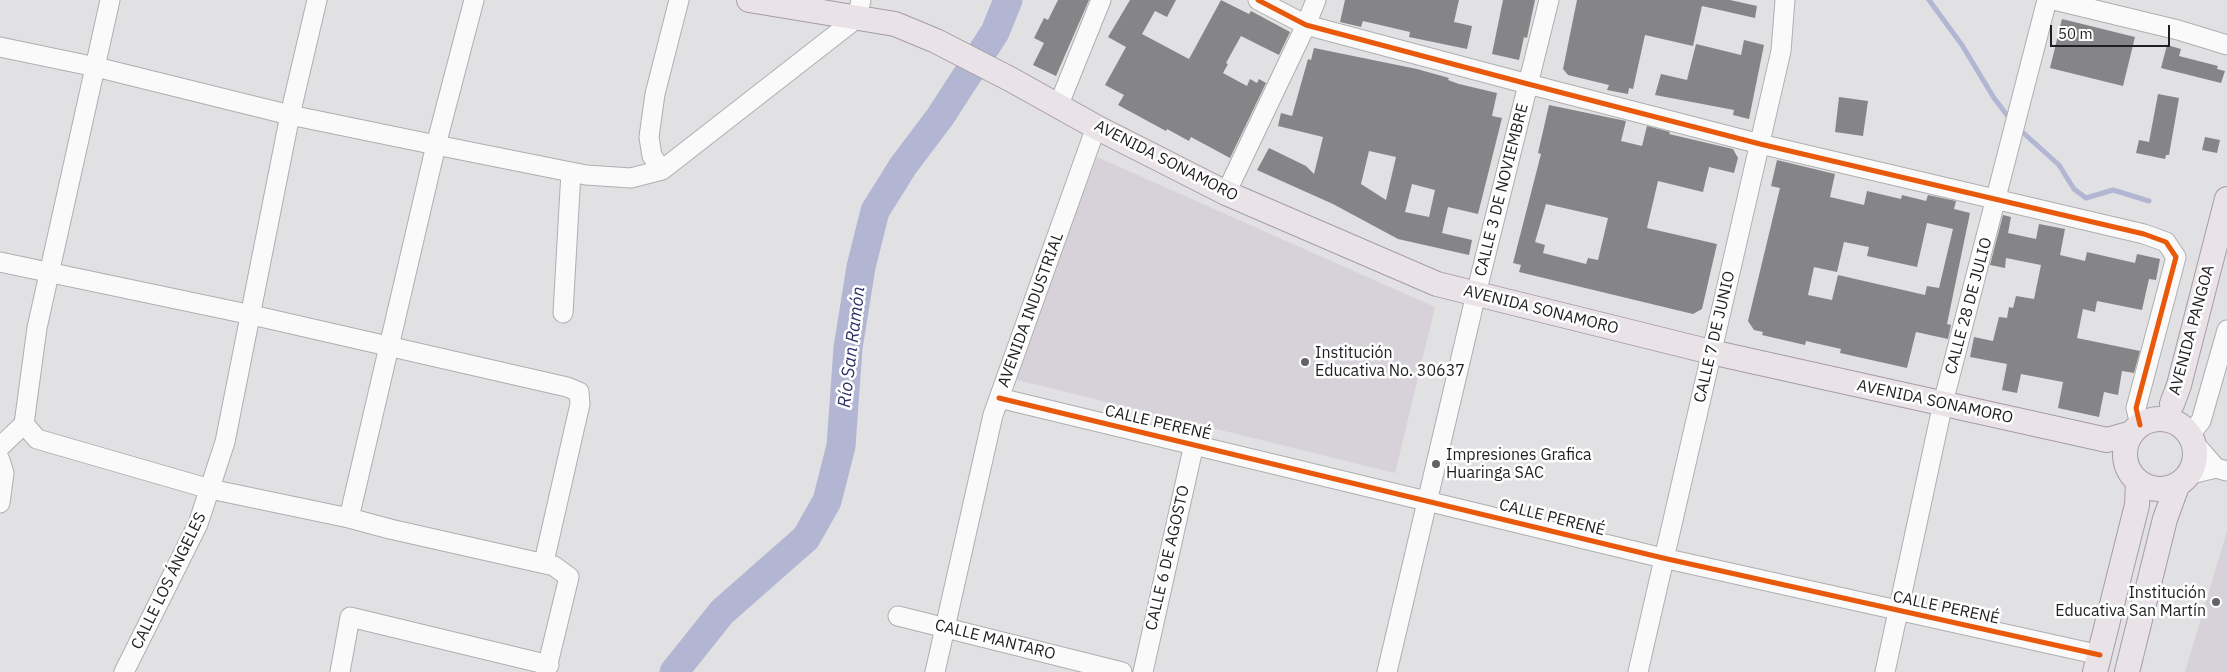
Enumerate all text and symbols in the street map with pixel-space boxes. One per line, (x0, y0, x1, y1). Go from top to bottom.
scale bar (2052, 15, 2172, 47)
text: 50 m (2058, 24, 2093, 43)
street label: CALLE 3 DE NOVIEMBRE (1471, 102, 1533, 278)
street label: AVENIDA SONAMORO (1091, 116, 1241, 206)
street label: AVENIDA INDUSTRIAL (994, 230, 1068, 390)
street label: CALLE 28 DE JULIO (1941, 235, 1997, 377)
street label: AVENIDA PANGOA (2165, 263, 2219, 397)
street label: CALLE 7 DE JUNIO (1691, 269, 1739, 405)
street label: AVENIDA SONAMORO (1462, 281, 1620, 339)
water label: Río San Ramón (834, 285, 870, 409)
place label: Institución Educativa No. 30637 (1315, 343, 1465, 381)
marker: Institución Educativa No. 30637 (1299, 356, 1311, 368)
street label: AVENIDA SONAMORO (1855, 376, 2015, 428)
street label: CALLE PERENÉ (1103, 401, 1213, 445)
place label: Impresiones Grafica Huaringa SAC (1446, 445, 1592, 483)
marker: Impresiones Grafica Huaringa SAC (1430, 458, 1442, 470)
street label: CALLE 6 DE AGOSTO (1142, 484, 1194, 632)
street label: CALLE PERENÉ (1497, 496, 1607, 540)
street label: CALLE LOS ÁNGELES (128, 509, 210, 653)
place label: Institución Educativa San Martín (2055, 583, 2206, 621)
street label: CALLE PERENÉ (1891, 587, 2001, 629)
marker: Institución Educativa San Martín (2210, 596, 2222, 608)
street label: CALLE MANTARO (933, 616, 1057, 664)

